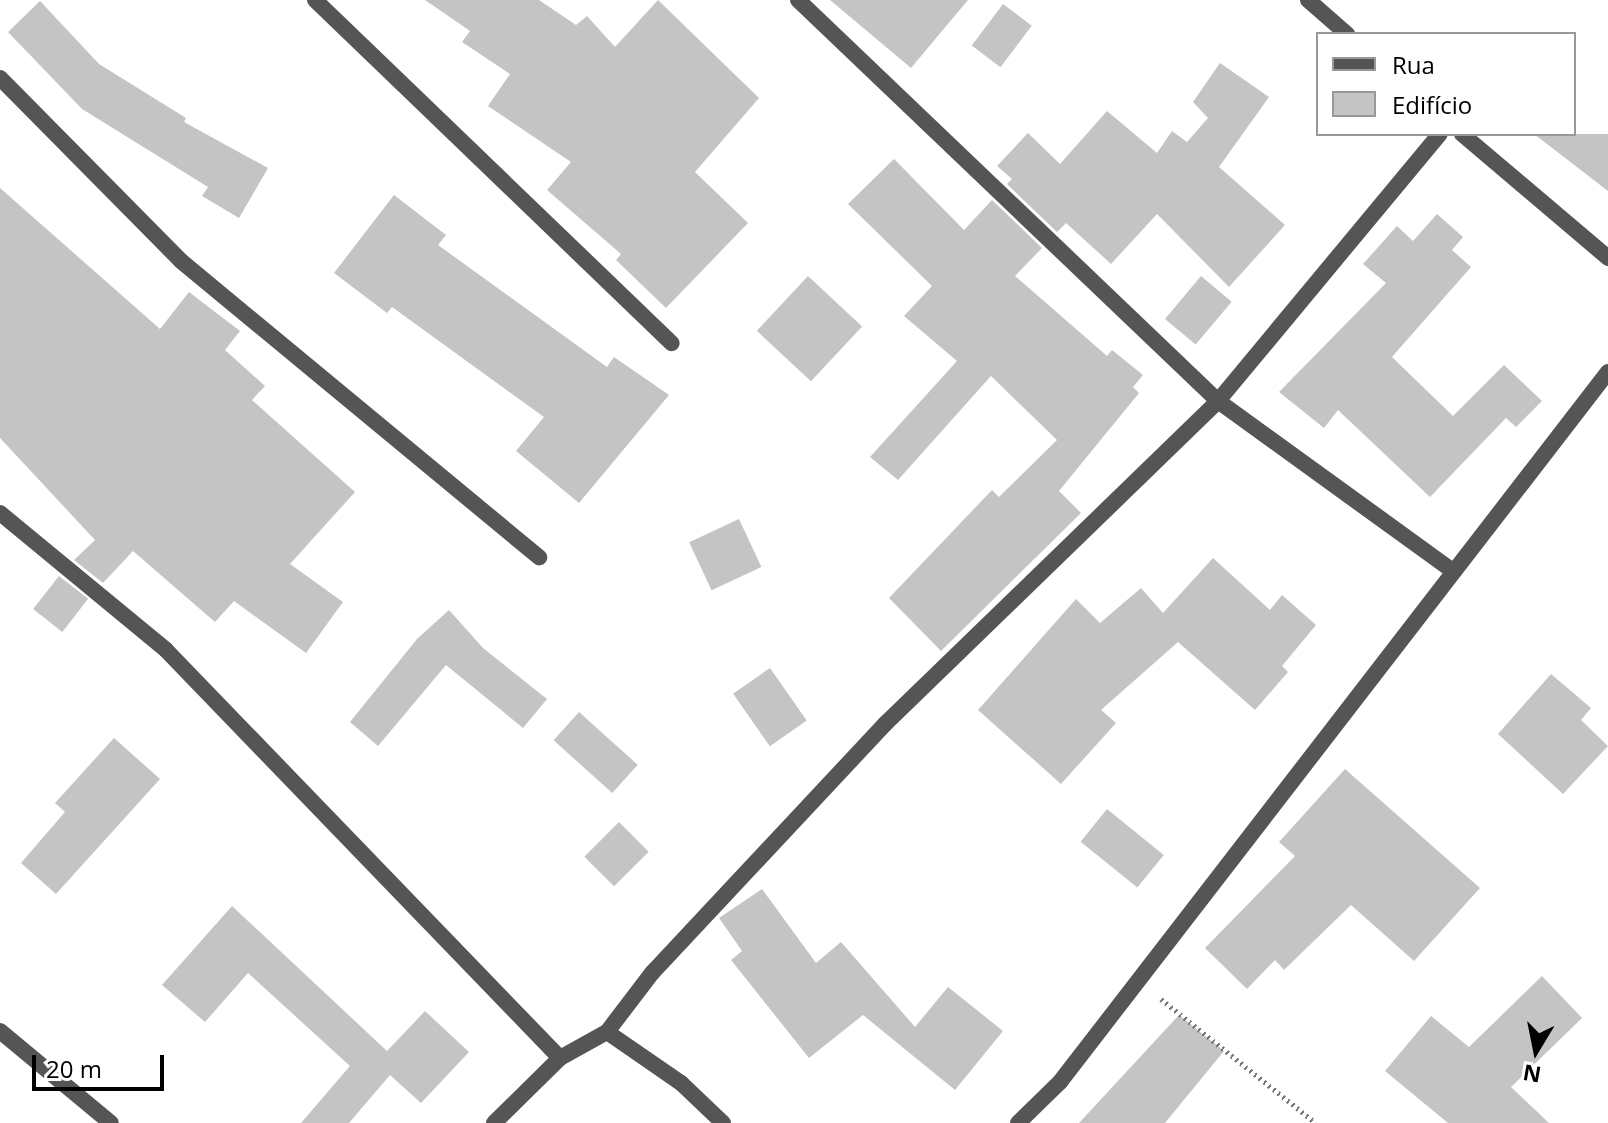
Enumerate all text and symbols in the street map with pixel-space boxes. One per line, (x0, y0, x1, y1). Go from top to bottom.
legend (1316, 32, 1576, 136)
text: Rua (1392, 48, 1435, 81)
text: Edifício (1392, 88, 1472, 121)
north arrow (1496, 1011, 1576, 1091)
scale bar (36, 1039, 168, 1089)
text: 20 m (46, 1052, 102, 1085)
text: N (1520, 1058, 1543, 1091)

